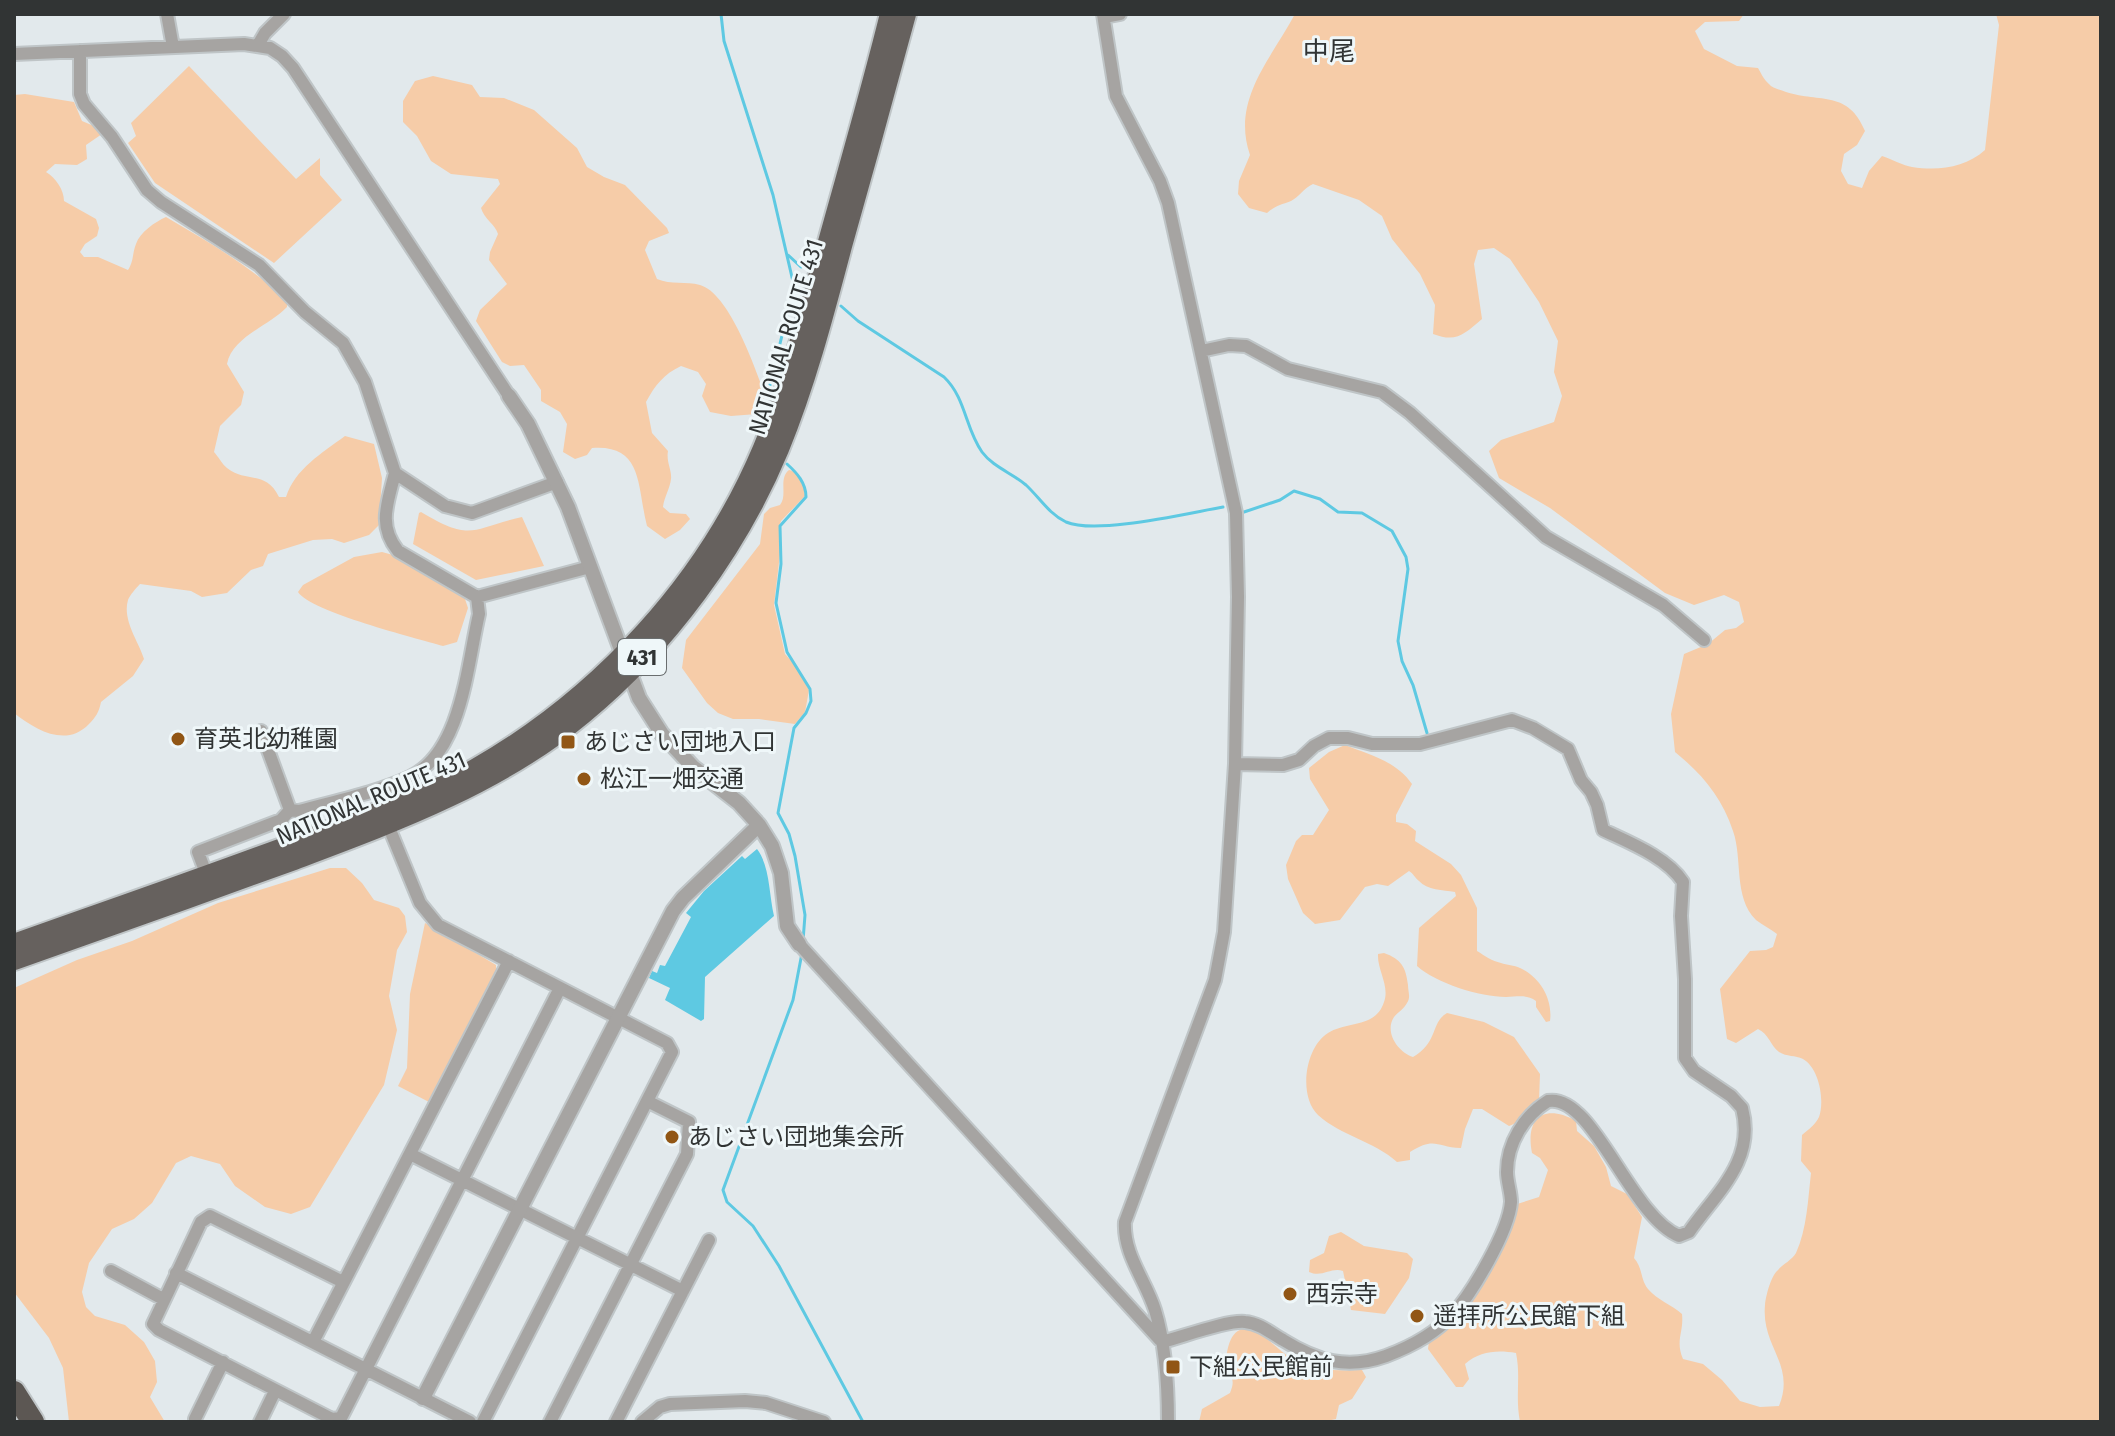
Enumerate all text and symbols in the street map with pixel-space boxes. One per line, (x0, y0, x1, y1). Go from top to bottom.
district label: 中尾 (1303, 36, 1355, 67)
street label: NATIONAL ROUTE 431 (743, 236, 829, 438)
road number: 431 (618, 639, 666, 675)
place label: 育英北幼稚園 (194, 725, 338, 753)
place label: あじさい団地入口 (584, 728, 776, 756)
marker: 育英北幼稚園 (169, 730, 187, 748)
marker: あじさい団地入口 (559, 733, 577, 751)
street label: NATIONAL ROUTE 431 (272, 745, 470, 851)
place label: 松江一畑交通 (600, 765, 744, 793)
marker: 松江一畑交通 (575, 770, 593, 788)
place label: あじさい団地集会所 (688, 1123, 904, 1151)
marker: あじさい団地集会所 (663, 1128, 681, 1146)
place label: 西宗寺 (1306, 1280, 1378, 1308)
marker: 西宗寺 (1281, 1285, 1299, 1303)
place label: 遥拝所公民館下組 (1433, 1302, 1625, 1330)
marker: 遥拝所公民館下組 (1408, 1307, 1426, 1325)
place label: 下組公民館前 (1189, 1353, 1333, 1381)
marker: 下組公民館前 (1164, 1358, 1182, 1376)

